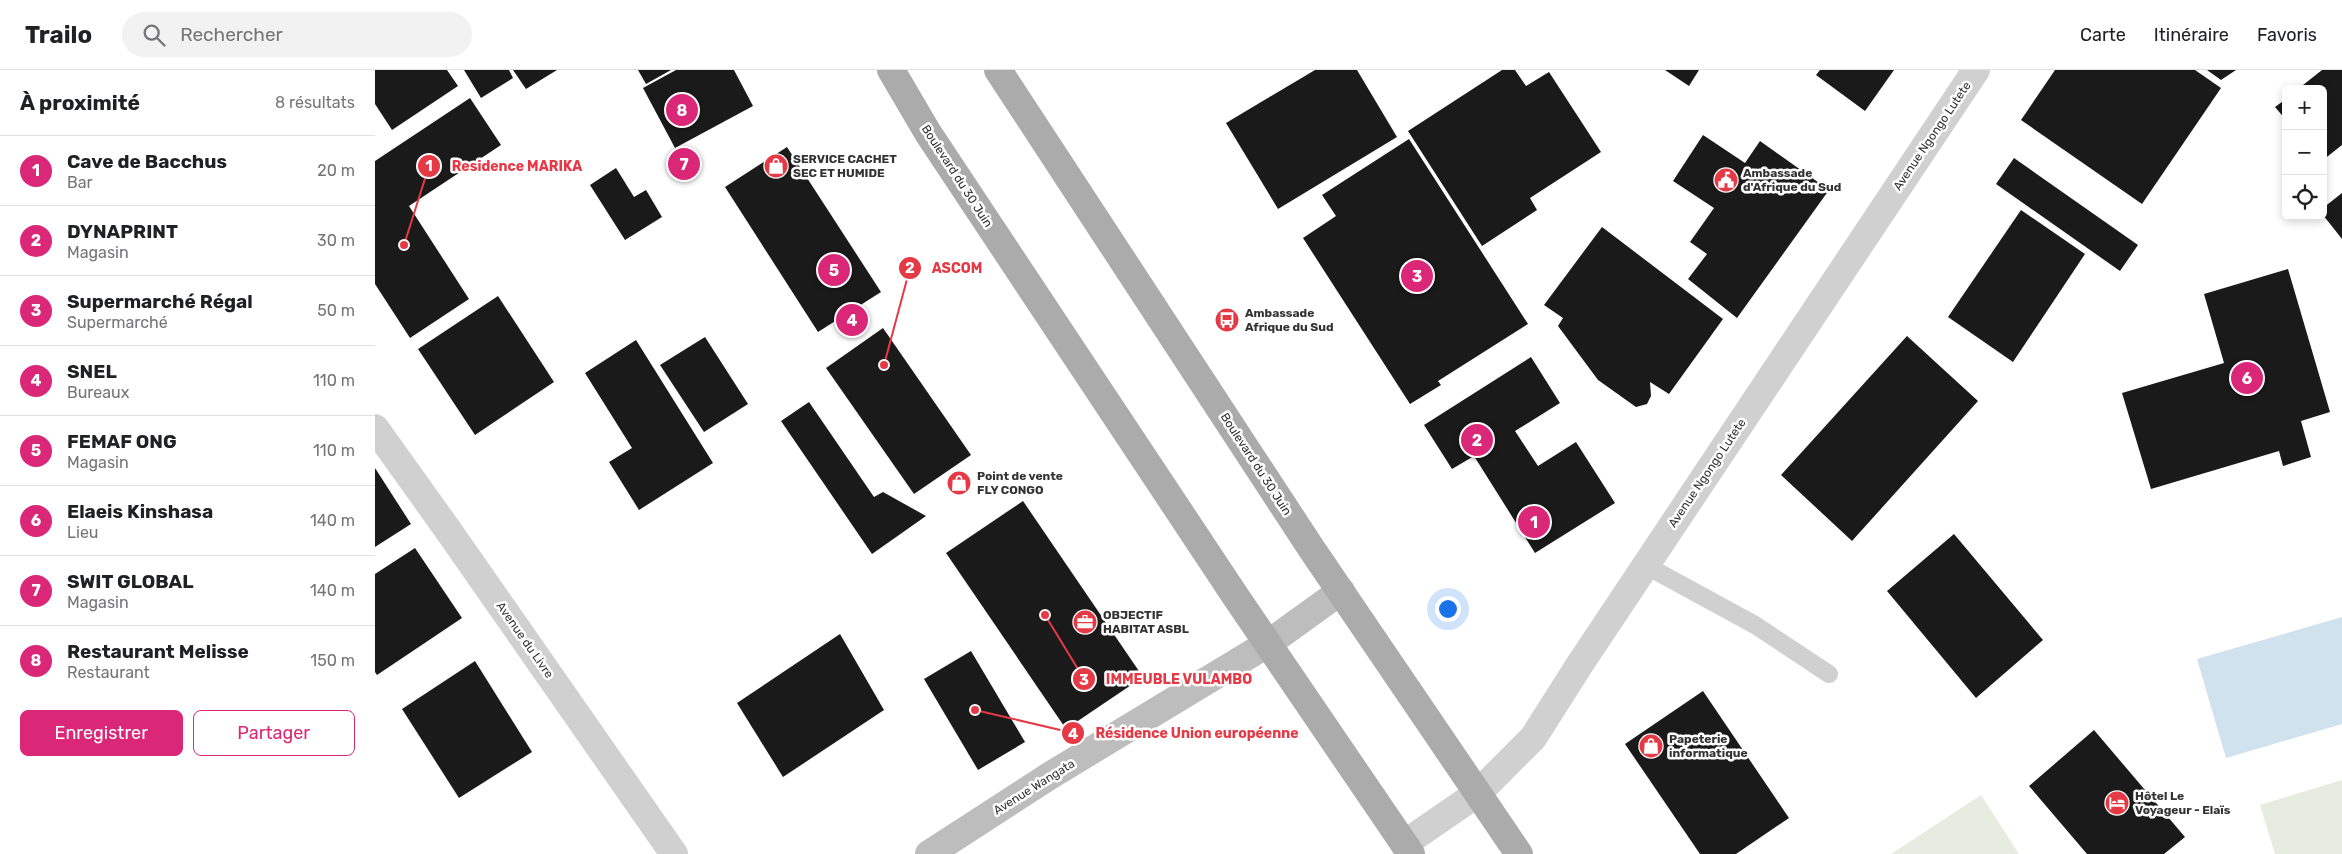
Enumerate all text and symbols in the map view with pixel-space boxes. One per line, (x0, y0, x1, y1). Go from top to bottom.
search box (122, 12, 472, 57)
text: Trailo (25, 21, 92, 49)
icon: search (140, 21, 168, 49)
text: Rechercher (180, 23, 283, 46)
text: Carte (2080, 24, 2126, 46)
text: Itinéraire (2154, 24, 2229, 46)
text: Favoris (2257, 24, 2317, 46)
street label: Avenue Ngongo Lutete (1890, 79, 1974, 193)
map controls (2282, 85, 2327, 220)
button: + (2282, 85, 2327, 130)
text: À proximité (20, 90, 140, 115)
pin: 8 (666, 91, 698, 129)
text: 8 résultats (275, 93, 355, 112)
street label: Boulevard du 30 Juin (919, 122, 995, 230)
button: − (2282, 130, 2327, 175)
pin: 7 (668, 145, 700, 183)
text: Cave de Bacchus (67, 150, 227, 173)
callout: Residence MARIKA (416, 152, 592, 181)
place label: SERVICE CACHET SEC ET HUMIDE (793, 152, 897, 180)
shop icon: SERVICE CACHET SEC ET HUMIDE (763, 153, 789, 179)
text: 1 (425, 157, 433, 175)
text: Residence MARIKA (452, 158, 582, 175)
text: 1 (32, 161, 40, 180)
text: 20 m (317, 161, 355, 180)
place label: Ambassade d'Afrique du Sud (1743, 166, 1841, 194)
public building icon: Ambassade d'Afrique du Sud (1713, 167, 1739, 193)
text: Bar (67, 173, 93, 192)
button: locate (2282, 175, 2327, 220)
text: DYNAPRINT (67, 220, 178, 243)
text: 2 (31, 231, 41, 250)
text: 30 m (317, 231, 355, 250)
text: Magasin (67, 243, 129, 262)
pin: 5 (818, 251, 850, 289)
callout: ASCOM (897, 253, 993, 282)
pin: 3 (1401, 257, 1433, 295)
text: 2 (905, 259, 915, 277)
text: ASCOM (932, 260, 982, 277)
text: Supermarché Régal (67, 290, 253, 313)
text: 3 (31, 301, 41, 320)
text: 50 m (317, 301, 355, 320)
pin: 4 (836, 301, 868, 339)
place label: Ambassade Afrique du Sud (1245, 306, 1334, 334)
bus stop icon: Ambassade Afrique du Sud (1214, 307, 1240, 333)
text: Supermarché (67, 313, 168, 332)
pin: 6 (2231, 359, 2263, 397)
text: SNEL (67, 360, 117, 383)
text: 4 (31, 371, 41, 390)
text: 110 m (313, 371, 355, 390)
text: Bureaux (67, 383, 129, 402)
street label: Boulevard du 30 Juin (1218, 410, 1294, 518)
street label: Avenue Ngongo Lutete (1665, 416, 1749, 530)
pin: 2 (1461, 421, 1493, 459)
text: FEMAF ONG (67, 430, 177, 453)
text: 5 (31, 441, 41, 460)
text: 110 m (313, 441, 355, 460)
text: Magasin (67, 453, 129, 472)
place label: Point de vente FLY CONGO (977, 469, 1063, 497)
shop icon: Point de vente FLY CONGO (946, 470, 972, 496)
text: Elaeis Kinshasa (67, 500, 213, 523)
pin: 1 (1518, 503, 1550, 541)
text: 6 (31, 511, 41, 530)
text: 140 m (310, 511, 355, 530)
text: Lieu (67, 523, 98, 542)
text: SWIT GLOBAL (67, 570, 194, 593)
text: 7 (31, 581, 41, 600)
text: 140 m (310, 581, 355, 600)
text: Magasin (67, 593, 129, 612)
your location (1435, 596, 1461, 622)
street label: Avenue du Livre (494, 599, 557, 681)
place label: OBJECTIF HABITAT ASBL (1103, 608, 1189, 636)
office icon: OBJECTIF HABITAT ASBL (1072, 609, 1098, 635)
text: Restaurant Melisse (67, 640, 249, 663)
text: 8 (31, 651, 41, 670)
text: 150 m (310, 651, 355, 670)
text: Restaurant (67, 663, 150, 682)
callout: IMMEUBLE VULAMBO (1071, 665, 1263, 694)
text: 3 (1079, 671, 1089, 689)
text: IMMEUBLE VULAMBO (1106, 671, 1252, 688)
button: Enregistrer (20, 710, 183, 756)
button: Partager (193, 710, 355, 756)
callout: Résidence Union européenne (1061, 719, 1309, 748)
text: 4 (1068, 725, 1078, 743)
text: Résidence Union européenne (1096, 725, 1298, 742)
place label: Papeterie informatique (1669, 732, 1748, 760)
shop icon: Papeterie informatique (1638, 733, 1664, 759)
street label: Avenue Wangata (991, 756, 1077, 818)
place label: Hôtel Le Voyageur - Elaïs (2135, 789, 2231, 817)
hotel icon: Hôtel Le Voyageur - Elaïs (2104, 790, 2130, 816)

